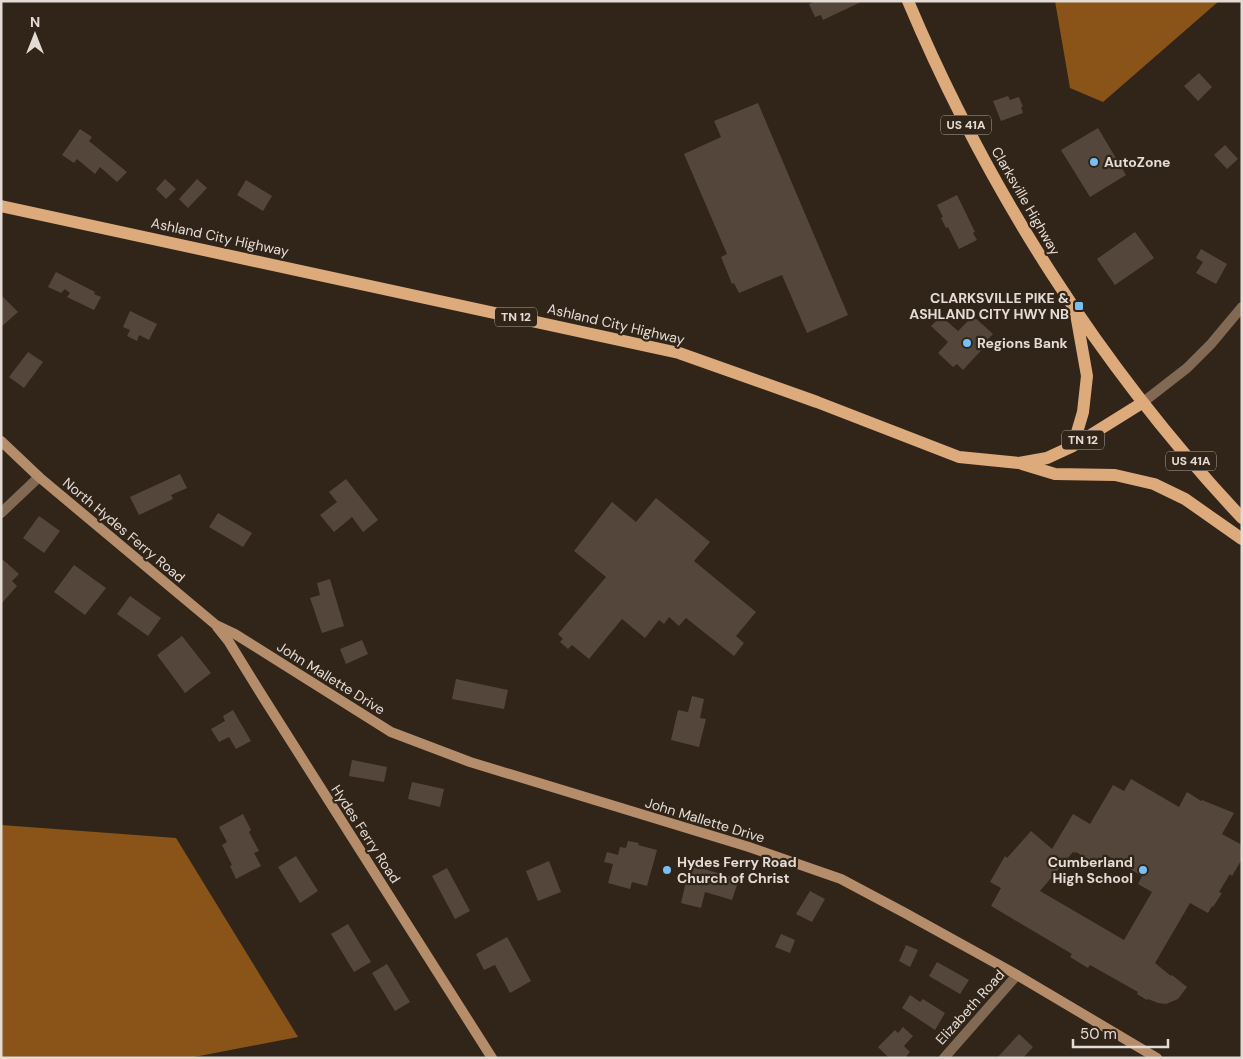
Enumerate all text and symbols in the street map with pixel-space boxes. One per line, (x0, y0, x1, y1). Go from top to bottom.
north arrow (10, 10, 60, 60)
text: N (30, 13, 40, 31)
road number: US 41A (941, 116, 991, 134)
street label: Clarksville Highway (988, 144, 1064, 259)
place label: AutoZone (1104, 153, 1171, 171)
marker: AutoZone (1088, 156, 1100, 168)
street label: Ashland City Highway (149, 214, 291, 260)
place label: CLARKSVILLE PIKE & ASHLAND CITY HWY NB (909, 289, 1069, 323)
street label: Ashland City Highway (546, 299, 687, 349)
marker: CLARKSVILLE PIKE & ASHLAND CITY HWY NB (1073, 300, 1085, 312)
road number: TN 12 (495, 308, 537, 326)
place label: Regions Bank (977, 334, 1068, 352)
marker: Regions Bank (961, 337, 973, 349)
road number: TN 12 (1062, 430, 1104, 450)
road number: US 41A (1166, 452, 1216, 471)
street label: North Hydes Ferry Road (59, 474, 189, 586)
street label: John Mallette Drive (274, 637, 388, 719)
street label: Hydes Ferry Road (327, 781, 405, 887)
street label: John Mallette Drive (643, 793, 767, 847)
place label: Hydes Ferry Road Church of Christ (677, 853, 797, 887)
place label: Cumberland High School (1048, 853, 1133, 887)
marker: Hydes Ferry Road Church of Christ (661, 864, 673, 876)
marker: Cumberland High School (1137, 864, 1149, 876)
street label: Elizabeth Road (932, 966, 1008, 1048)
scale bar (1073, 1016, 1168, 1048)
text: 50 m (1080, 1024, 1117, 1044)

